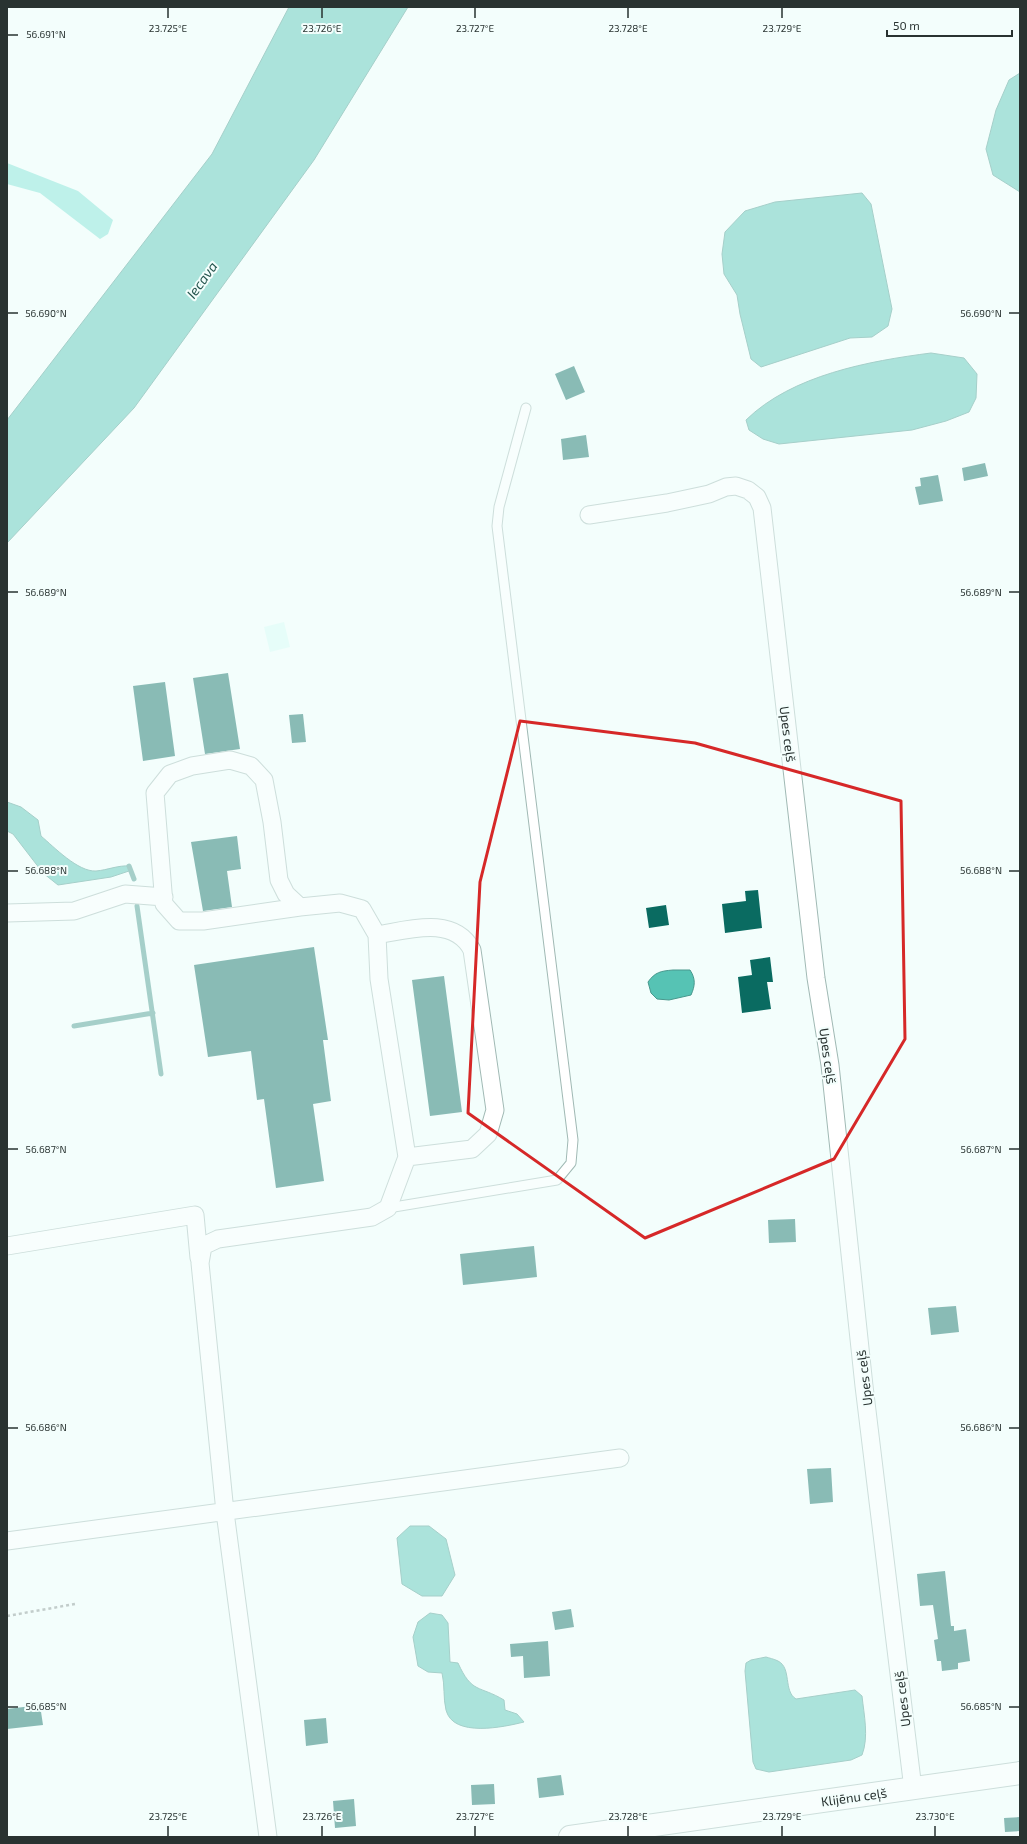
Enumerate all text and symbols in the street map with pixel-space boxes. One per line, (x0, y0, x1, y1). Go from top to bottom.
scale bar (887, 12, 1012, 38)
text: 50 m (893, 18, 920, 32)
text: 23.725°E (149, 22, 188, 34)
text: 23.726°E (303, 22, 342, 34)
text: 23.727°E (456, 22, 494, 34)
text: 23.728°E (608, 22, 648, 34)
text: 23.729°E (763, 22, 802, 34)
text: 56.691°N (26, 28, 66, 40)
water label: Iecava (183, 258, 221, 301)
text: 56.690°N (25, 307, 67, 319)
text: 56.690°N (960, 307, 1002, 319)
text: 56.689°N (25, 586, 67, 598)
text: 56.689°N (960, 586, 1002, 598)
street label: Upes ceļš (776, 705, 799, 763)
text: 56.688°N (25, 864, 67, 876)
text: 56.688°N (960, 864, 1002, 876)
street label: Upes ceļš (815, 1027, 840, 1085)
text: 56.687°N (26, 1143, 66, 1155)
text: 56.687°N (961, 1143, 1001, 1155)
street label: Upes ceļš (853, 1349, 876, 1407)
text: 56.686°N (25, 1421, 67, 1433)
text: 56.686°N (960, 1421, 1002, 1433)
street label: Upes ceļš (891, 1670, 914, 1728)
text: 56.685°N (25, 1700, 67, 1712)
text: 56.685°N (960, 1700, 1002, 1712)
street label: Klijēnu ceļš (820, 1784, 888, 1811)
text: 23.725°E (149, 1810, 188, 1822)
text: 23.726°E (303, 1810, 342, 1822)
text: 23.727°E (456, 1810, 494, 1822)
text: 23.728°E (608, 1810, 648, 1822)
text: 23.729°E (763, 1810, 802, 1822)
text: 23.730°E (915, 1810, 955, 1822)

